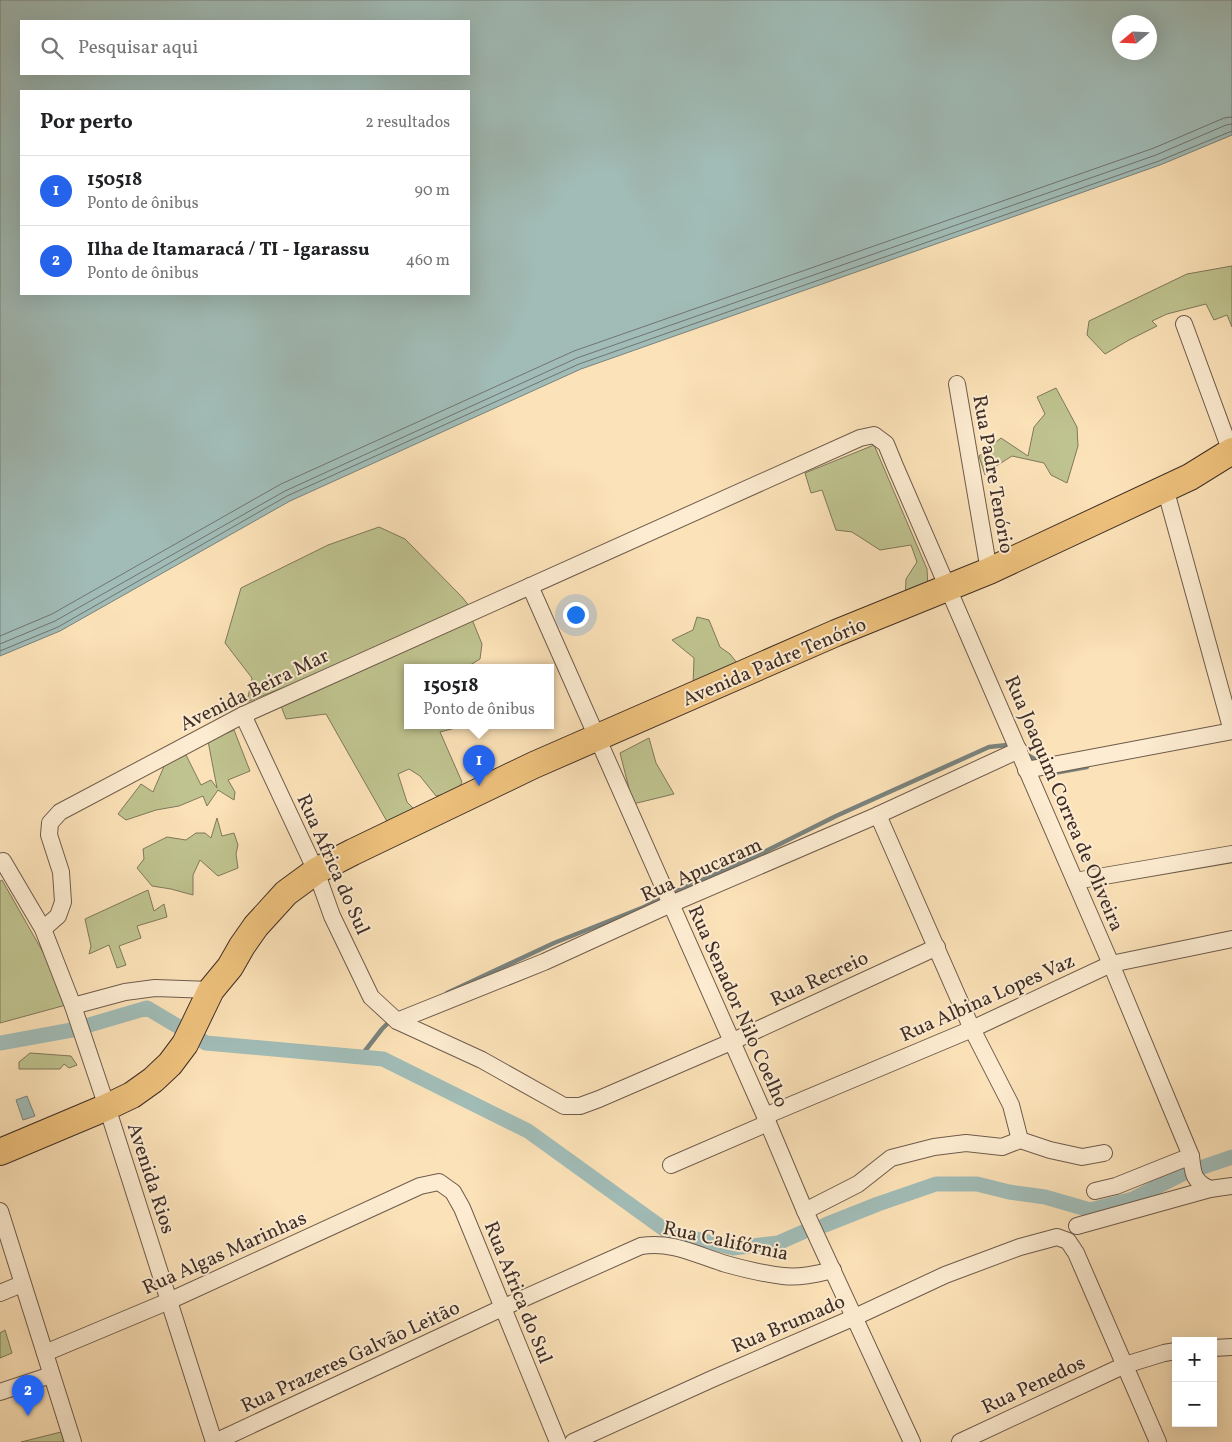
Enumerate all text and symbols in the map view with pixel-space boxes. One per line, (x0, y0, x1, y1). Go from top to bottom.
north arrow (1112, 15, 1157, 60)
search box (20, 20, 470, 75)
icon: search (38, 34, 66, 62)
text: Pesquisar aqui (78, 35, 198, 61)
text: Por perto (40, 108, 133, 137)
text: 2 resultados (365, 112, 450, 134)
text: 150518 (87, 167, 142, 193)
text: 1 (53, 180, 59, 202)
text: 90 m (414, 180, 450, 202)
text: Ponto de ônibus (87, 193, 199, 215)
text: Ilha de Itamaracá / TI - Igarassu (87, 237, 370, 263)
text: 2 (52, 250, 60, 272)
text: 460 m (406, 250, 450, 272)
text: Ponto de ônibus (87, 263, 199, 285)
street label: Rua Padre Tenório (964, 393, 1020, 556)
your location (563, 602, 589, 628)
street label: Avenida Padre Tenório (678, 611, 871, 714)
street label: Avenida Beira Mar (175, 642, 334, 739)
popup (404, 664, 554, 729)
street label: Rua Joaquim Correa de Oliveira (996, 672, 1130, 936)
text: 150518 (423, 673, 479, 699)
text: Ponto de ônibus (423, 699, 535, 721)
pin: 1 (463, 745, 495, 786)
street label: Rua Africa do Sul (289, 790, 376, 940)
street label: Rua Apucaram (637, 832, 767, 910)
street label: Rua Senador Nilo Coelho (680, 901, 794, 1112)
street label: Rua Recreio (766, 945, 873, 1015)
street label: Rua Albina Lopes Vaz (896, 948, 1080, 1050)
street label: Avenida Rios (119, 1120, 181, 1238)
street label: Rua Algas Marinhas (138, 1205, 311, 1303)
street label: Rua Califórnia (660, 1215, 791, 1269)
street label: Rua Africa do Sul (476, 1217, 558, 1368)
street label: Rua Brumado (728, 1288, 850, 1361)
street label: Rua Prazeres Galvão Leitão (237, 1295, 465, 1421)
map controls (1172, 1337, 1217, 1427)
button: + (1172, 1337, 1217, 1382)
street label: Rua Penedos (977, 1350, 1090, 1422)
pin: 2 (12, 1375, 44, 1416)
button: − (1172, 1382, 1217, 1427)

